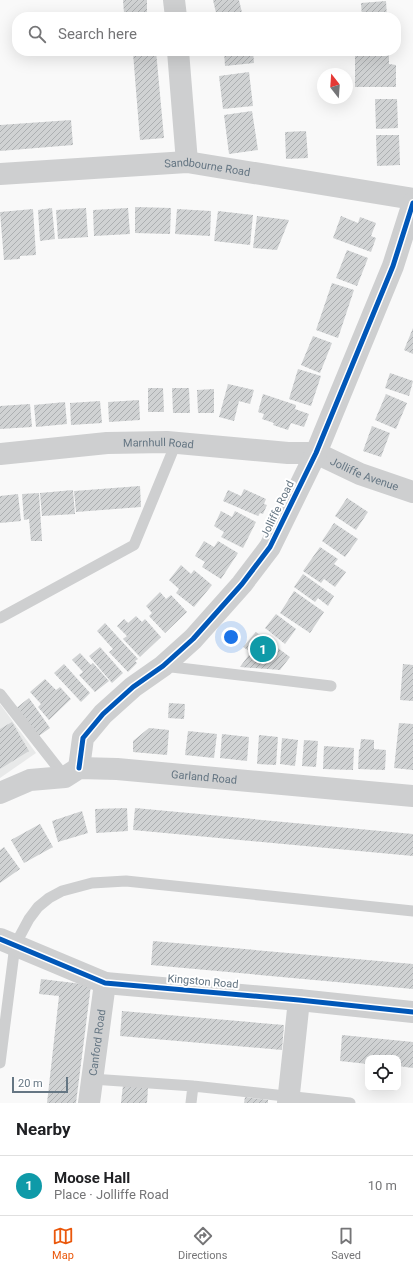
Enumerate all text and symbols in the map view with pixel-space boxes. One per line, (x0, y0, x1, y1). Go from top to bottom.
search box (12, 12, 401, 56)
icon: search (26, 23, 48, 45)
text: Search here (58, 25, 137, 43)
north arrow (317, 68, 353, 104)
street label: Sandbourne Road (164, 156, 251, 179)
street label: Marnhull Road (123, 436, 194, 451)
street label: Jolliffe Avenue (328, 455, 400, 494)
street label: Jolliffe Road (258, 479, 297, 540)
your location (221, 627, 241, 647)
pin: 1 (250, 634, 276, 664)
street label: Garland Road (171, 768, 238, 787)
street label: Kingston Road (167, 972, 239, 991)
street label: Canford Road (87, 1008, 108, 1077)
map controls (365, 1055, 401, 1091)
button: locate (365, 1055, 401, 1091)
scale bar (12, 1075, 68, 1094)
text: 20 m (18, 1077, 43, 1090)
text: Nearby (16, 1119, 71, 1139)
text: Moose Hall (54, 1169, 130, 1187)
text: 1 (25, 1178, 33, 1193)
text: 10 m (368, 1178, 397, 1193)
text: Place · Jolliffe Road (54, 1187, 169, 1202)
tab: Map (52, 1225, 74, 1262)
tab: Directions (178, 1225, 227, 1262)
tab: Saved (331, 1225, 361, 1262)

